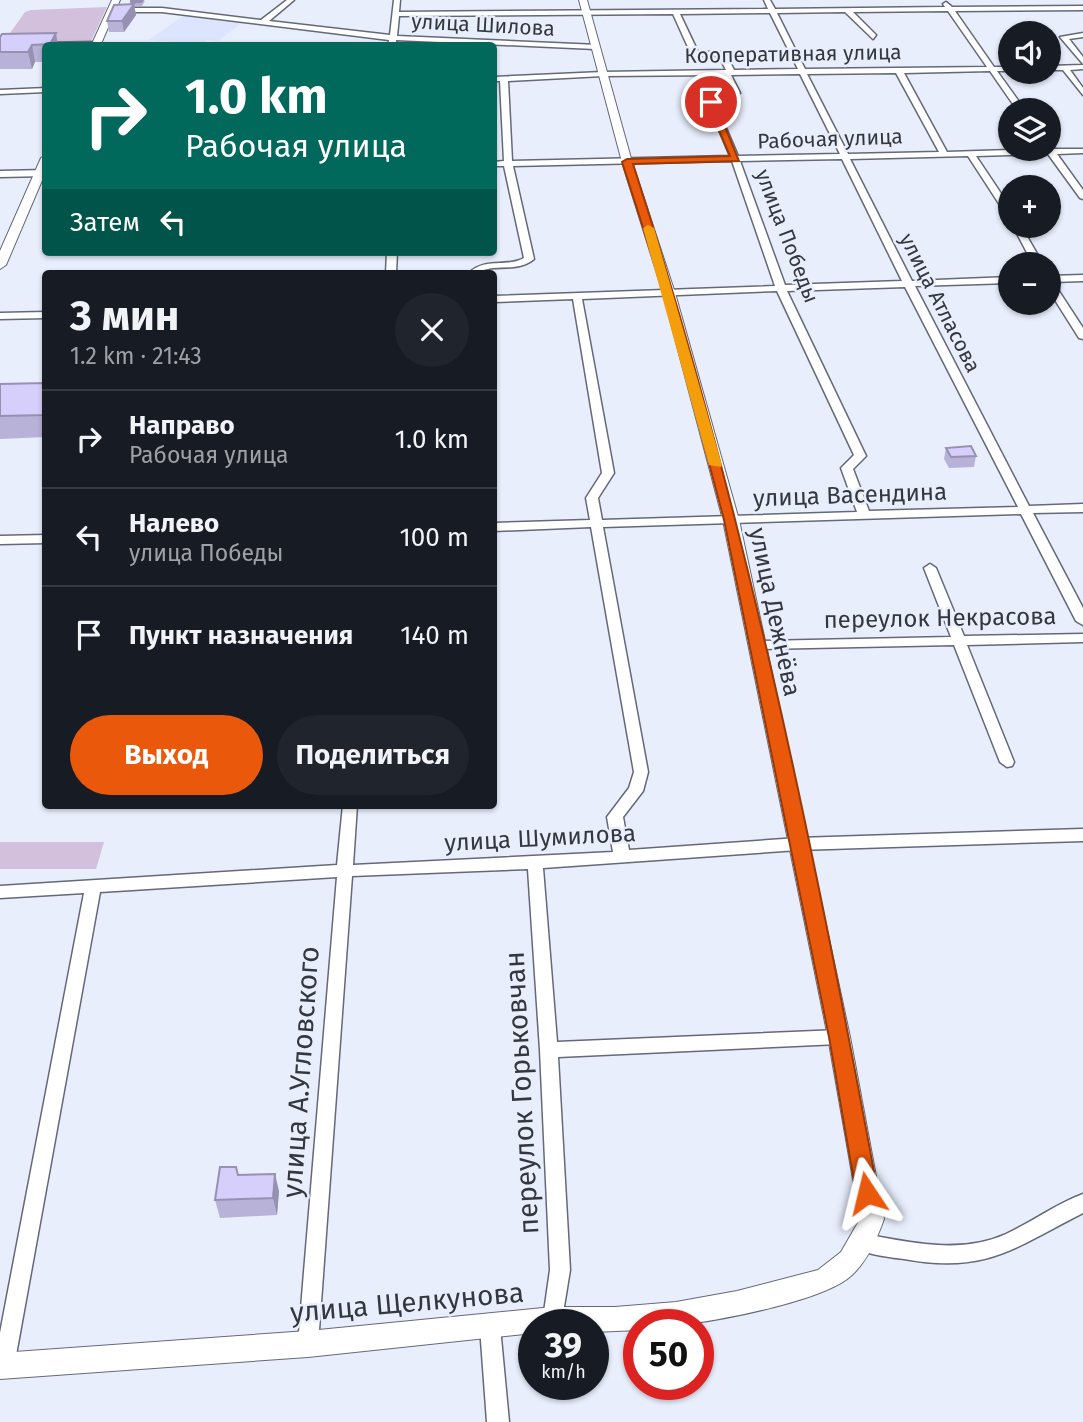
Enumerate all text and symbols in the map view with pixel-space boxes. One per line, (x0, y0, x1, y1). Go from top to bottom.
street label: улица Шилова (411, 8, 555, 42)
map controls (998, 21, 1061, 315)
button: sound (998, 21, 1061, 84)
street label: Кооперативная улица (684, 39, 902, 69)
text: 1.0 km (185, 67, 328, 126)
icon: right (70, 70, 161, 161)
pin (681, 72, 741, 132)
icon: arrive (692, 83, 730, 121)
button: layers (998, 98, 1061, 161)
street label: Рабочая улица (757, 123, 903, 155)
text: Рабочая улица (185, 127, 407, 165)
street label: улица Победы (750, 166, 824, 306)
button: + (998, 175, 1061, 238)
icon: left (154, 203, 192, 241)
text: Затем (70, 207, 140, 238)
street label: улица Атласова (894, 229, 986, 377)
button: − (998, 252, 1061, 315)
text: 3 мин (70, 291, 179, 341)
button: close (395, 293, 469, 367)
text: 1.2 km · 21:43 (70, 342, 202, 370)
text: Направо (129, 410, 235, 441)
icon: right (70, 420, 108, 458)
text: 1.0 km (395, 424, 469, 455)
text: Рабочая улица (129, 441, 288, 469)
street label: улица Васендина (752, 478, 948, 512)
text: Налево (129, 508, 219, 539)
icon: left (70, 518, 108, 556)
text: 100 m (400, 522, 469, 553)
street label: улица Дежнёва (743, 525, 807, 699)
text: улица Победы (129, 539, 283, 567)
street label: переулок Некрасова (823, 602, 1057, 634)
icon: arrive (70, 616, 108, 654)
text: Пункт назначения (129, 620, 353, 651)
text: 140 m (400, 620, 469, 651)
button: Выход (70, 715, 263, 795)
button: Поделиться (277, 715, 469, 795)
street label: улица Шумилова (443, 819, 637, 857)
street label: улица А.Угловского (275, 945, 326, 1199)
street label: переулок Горьковчан (498, 951, 545, 1235)
position arrow (830, 1156, 904, 1230)
street label: улица Щелкунова (289, 1276, 525, 1329)
speed limit sign: 50 (623, 1309, 714, 1400)
text: 39 (545, 1324, 582, 1366)
text: km/h (541, 1361, 586, 1383)

